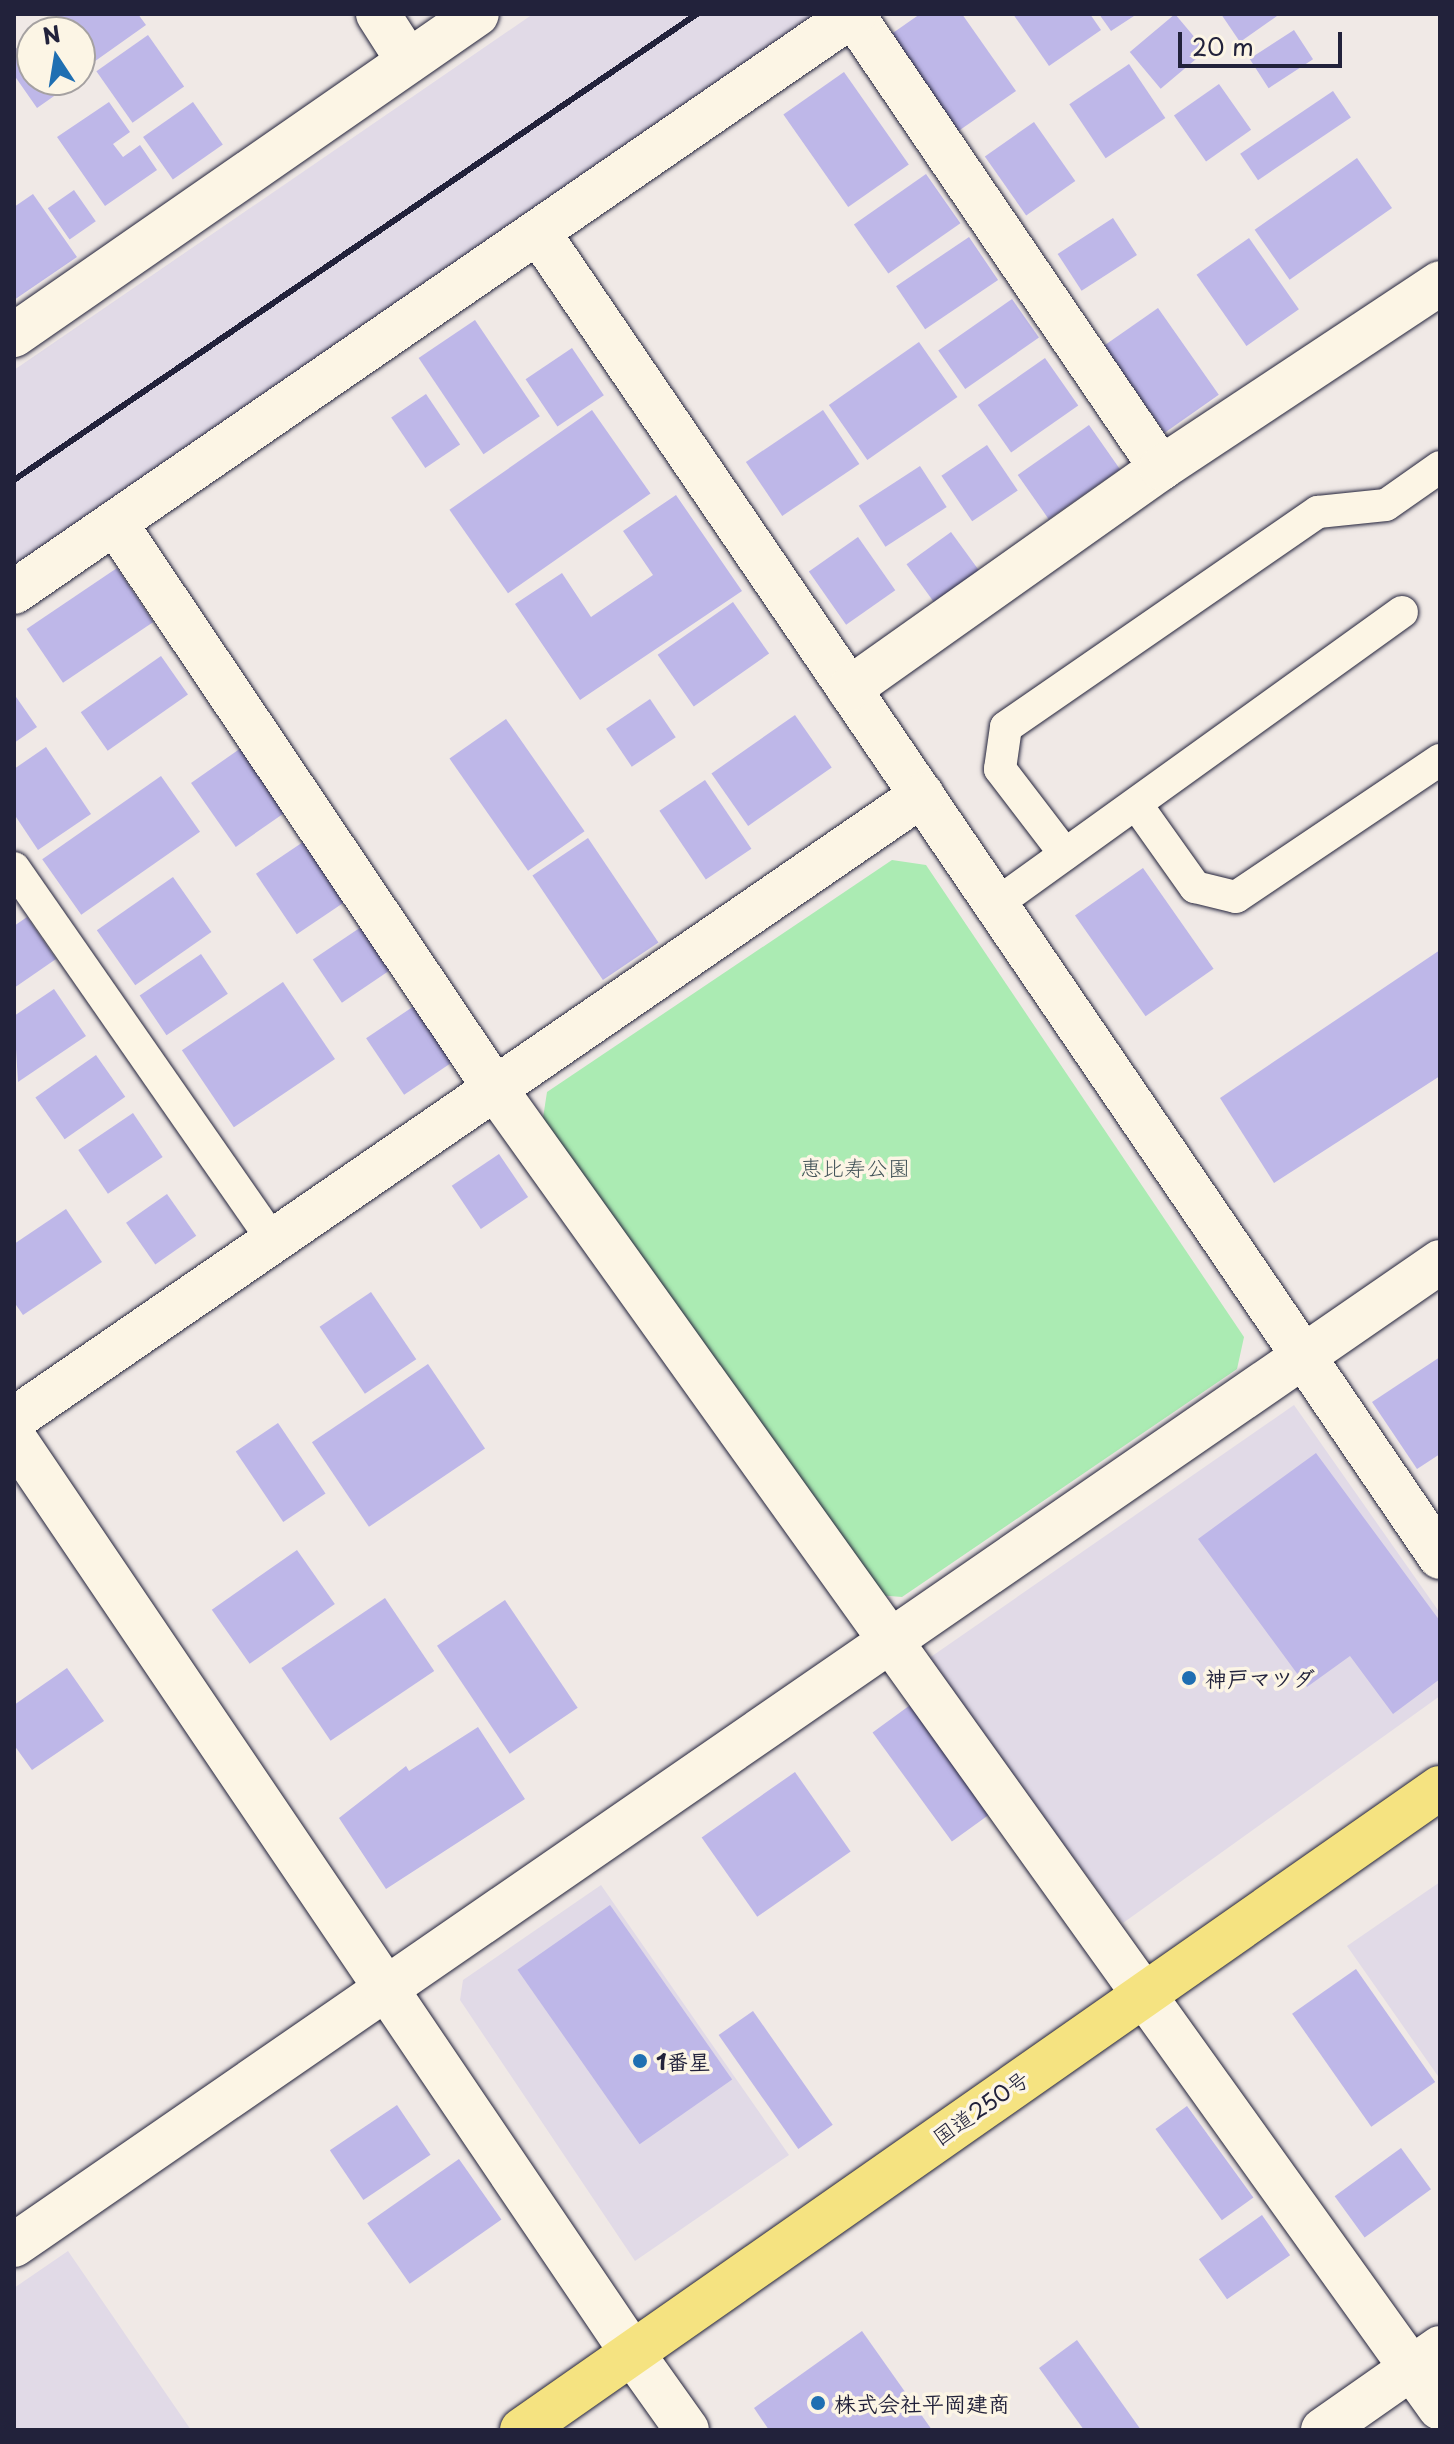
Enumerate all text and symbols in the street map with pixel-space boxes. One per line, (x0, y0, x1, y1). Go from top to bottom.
north arrow (16, 16, 96, 96)
text: N (39, 16, 63, 52)
scale bar (1182, 16, 1346, 66)
text: 20 m (1192, 28, 1254, 64)
park label: 恵比寿公園 (800, 1154, 910, 1180)
place label: 神戸マツダ (1205, 1665, 1315, 1691)
marker: 神戸マツダ (1180, 1669, 1198, 1687)
place label: 1番星 (656, 2048, 711, 2074)
marker: 1番星 (631, 2052, 649, 2070)
street label: 国道250号 (927, 2064, 1033, 2150)
place label: 株式会社平岡建商 (834, 2390, 1010, 2416)
marker: 株式会社平岡建商 (809, 2394, 827, 2412)

